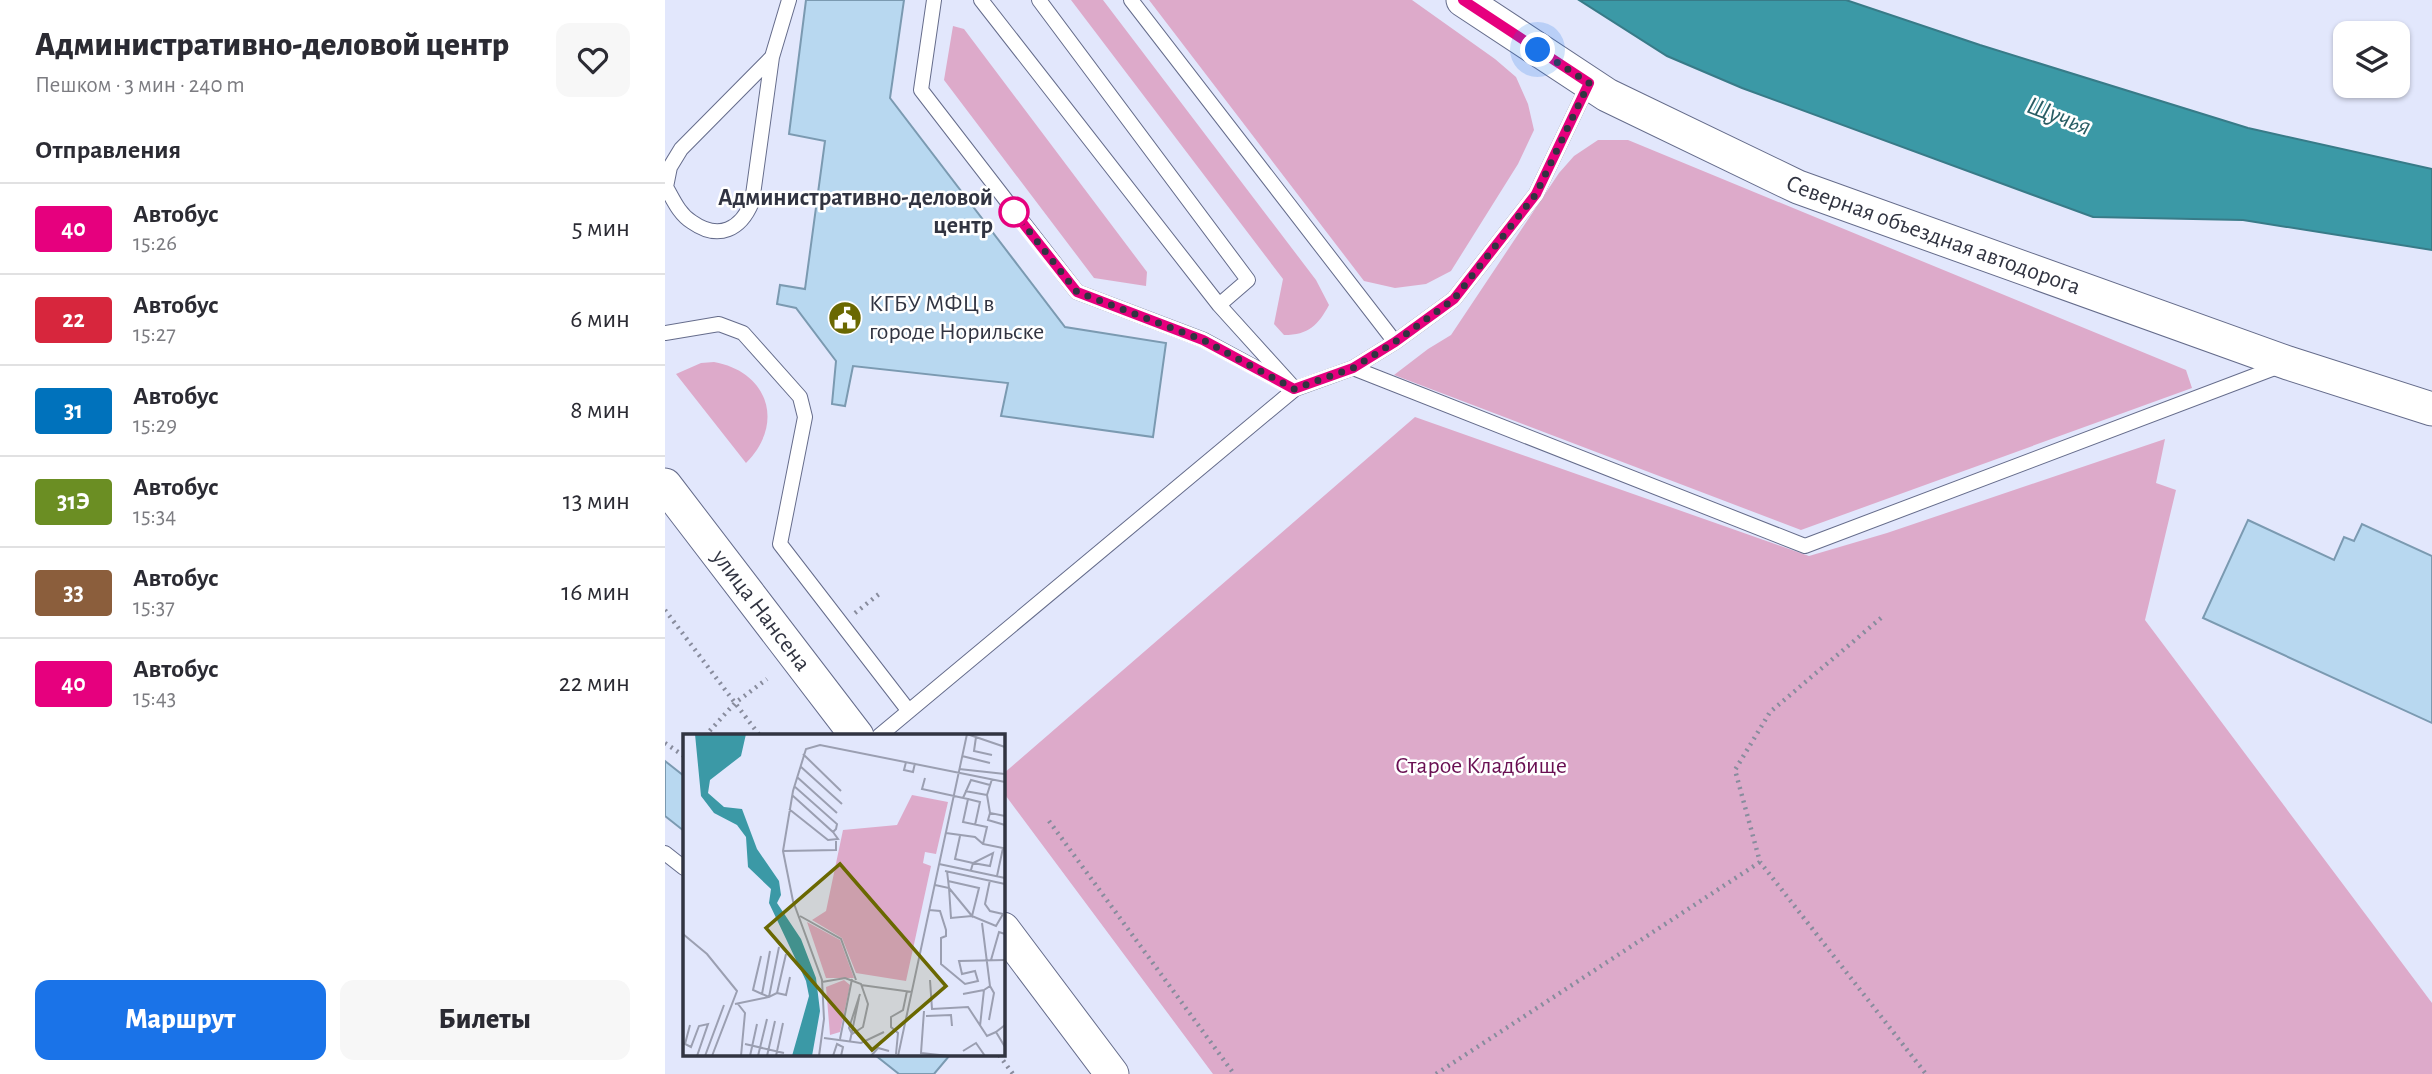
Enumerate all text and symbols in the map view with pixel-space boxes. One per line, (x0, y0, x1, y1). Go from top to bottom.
map controls (2333, 21, 2410, 98)
button: layers (2333, 21, 2410, 98)
button: heart (556, 23, 630, 97)
text: Административно-деловой центр (35, 29, 509, 62)
your location (1520, 32, 1555, 67)
text: Пешком · 3 мин · 240 m (35, 74, 245, 97)
water label: Щучья (2023, 92, 2095, 140)
text: Отправления (35, 137, 181, 163)
street label: Северная объездная автодорога (1782, 171, 2083, 299)
place label: Административно-деловой центр (718, 186, 993, 238)
marker: Административно-деловой центр (999, 197, 1029, 227)
text: Автобус (133, 201, 219, 227)
text: 5 мин (572, 215, 630, 241)
text: 40 (61, 217, 86, 241)
text: 15:26 (133, 232, 177, 255)
text: Автобус (133, 292, 219, 318)
place label: КГБУ МФЦ в городе Норильске (869, 292, 1044, 344)
public building icon: КГБУ МФЦ в городе Норильске (826, 299, 864, 337)
text: 6 мин (570, 306, 630, 332)
text: 22 (62, 308, 85, 332)
text: 15:27 (133, 323, 176, 346)
text: Автобус (133, 383, 219, 409)
text: 8 мин (570, 397, 630, 423)
text: 31 (64, 399, 83, 423)
text: 15:29 (133, 414, 177, 437)
text: Автобус (133, 474, 219, 500)
text: 13 мин (563, 488, 630, 514)
text: 31Э (57, 490, 90, 514)
text: 15:34 (133, 505, 176, 528)
street label: улица Нансена (707, 545, 815, 676)
text: Автобус (133, 565, 219, 591)
text: 16 мин (561, 579, 630, 605)
text: 33 (63, 581, 84, 605)
text: 15:37 (133, 596, 175, 619)
text: Автобус (133, 656, 219, 682)
text: 22 мин (559, 670, 630, 696)
text: 40 (61, 672, 86, 696)
text: 15:43 (133, 687, 176, 710)
inset map (683, 734, 1005, 1056)
park label: Старое Кладбище (1395, 754, 1567, 778)
button: Маршрут (35, 980, 326, 1060)
button: Билеты (340, 980, 630, 1060)

